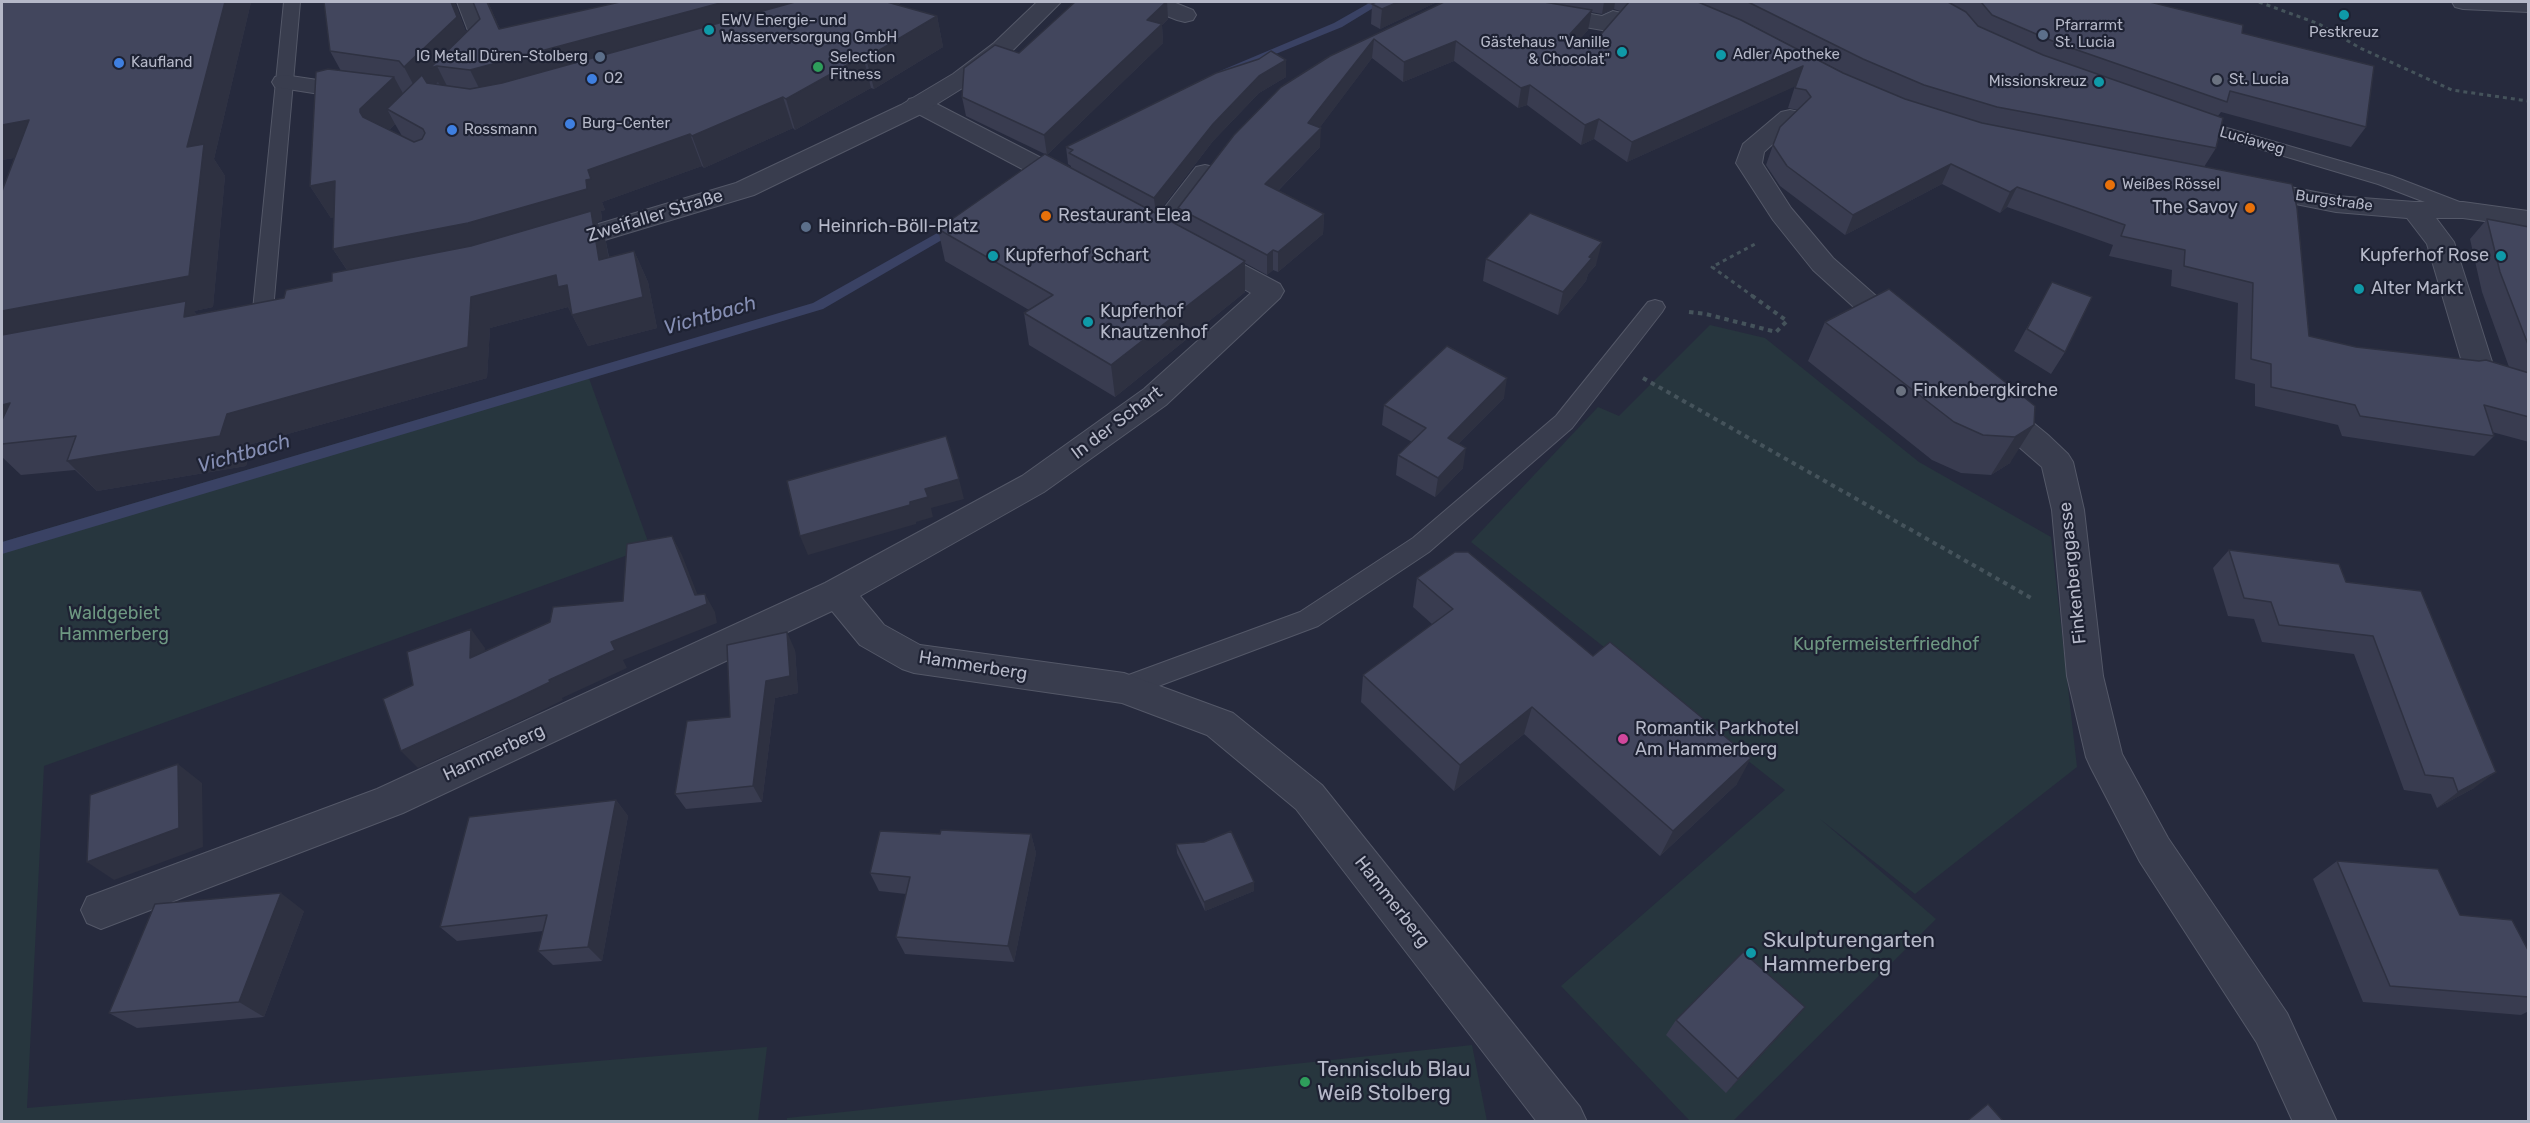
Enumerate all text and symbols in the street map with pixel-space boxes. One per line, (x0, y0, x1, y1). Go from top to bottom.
marker: Pestkreuz (2337, 8, 2351, 22)
place label: EWV Energie- und Wasserversorgung GmbH (721, 12, 897, 47)
place label: Pfarrarmt St. Lucia (2055, 17, 2123, 52)
marker: EWV Energie- und Wasserversorgung GmbH (702, 23, 716, 37)
place label: Pestkreuz (2309, 24, 2379, 42)
marker: Pfarrarmt St. Lucia (2036, 28, 2050, 42)
place label: Gästehaus "Vanille & Chocolat" (1481, 34, 1610, 69)
marker: Gästehaus "Vanille & Chocolat" (1615, 45, 1629, 59)
place label: Adler Apotheke (1733, 46, 1840, 64)
place label: IG Metall Düren-Stolberg (416, 48, 588, 66)
marker: Adler Apotheke (1714, 48, 1728, 62)
place label: Selection Fitness (830, 49, 895, 84)
marker: IG Metall Düren-Stolberg (593, 50, 607, 64)
place label: Kaufland (131, 54, 193, 72)
marker: Kaufland (112, 56, 126, 70)
marker: Selection Fitness (811, 60, 825, 74)
place label: O2 (604, 70, 623, 88)
place label: St. Lucia (2229, 71, 2289, 89)
marker: O2 (585, 72, 599, 86)
place label: Missionskreuz (1989, 73, 2087, 91)
marker: St. Lucia (2210, 73, 2224, 87)
marker: Missionskreuz (2092, 75, 2106, 89)
place label: Burg-Center (582, 115, 670, 133)
marker: Burg-Center (563, 117, 577, 131)
place label: Rossmann (464, 121, 537, 139)
marker: Rossmann (445, 123, 459, 137)
street label: Luciaweg (2218, 123, 2286, 159)
place label: Weißes Rössel (2122, 176, 2220, 194)
marker: Weißes Rössel (2103, 178, 2117, 192)
street label: Zweifaller Straße (584, 185, 726, 247)
street label: Burgstraße (2294, 187, 2374, 215)
place label: The Savoy (2152, 197, 2238, 219)
marker: The Savoy (2243, 201, 2257, 215)
place label: Restaurant Elea (1058, 205, 1191, 227)
marker: Restaurant Elea (1039, 209, 1053, 223)
place label: Heinrich-Böll-Platz (818, 216, 979, 238)
marker: Heinrich-Böll-Platz (799, 220, 813, 234)
place label: Kupferhof Schart (1005, 245, 1149, 267)
place label: Kupferhof Rose (2360, 245, 2489, 267)
marker: Kupferhof Schart (986, 249, 1000, 263)
marker: Kupferhof Rose (2494, 249, 2508, 263)
place label: Alter Markt (2371, 278, 2463, 300)
marker: Alter Markt (2352, 282, 2366, 296)
water label: Vichtbach (661, 291, 759, 341)
place label: Kupferhof Knautzenhof (1100, 301, 1208, 344)
marker: Kupferhof Knautzenhof (1081, 315, 1095, 329)
place label: Finkenbergkirche (1913, 380, 2058, 402)
street label: In der Schart (1067, 382, 1167, 464)
marker: Finkenbergkirche (1894, 384, 1908, 398)
water label: Vichtbach (195, 429, 293, 479)
street label: Finkenberggasse (2055, 501, 2091, 645)
park label: Waldgebiet Hammerberg (59, 603, 169, 646)
park label: Kupfermeisterfriedhof (1793, 634, 1979, 656)
street label: Hammerberg (917, 647, 1029, 685)
place label: Romantik Parkhotel Am Hammerberg (1635, 718, 1799, 760)
street label: Hammerberg (440, 720, 548, 786)
marker: Romantik Parkhotel Am Hammerberg (1616, 732, 1630, 746)
street label: Hammerberg (1350, 852, 1434, 952)
place label: Skulpturengarten Hammerberg (1763, 928, 1935, 978)
marker: Skulpturengarten Hammerberg (1744, 946, 1758, 960)
place label: Tennisclub Blau Weiß Stolberg (1317, 1057, 1470, 1107)
marker: Tennisclub Blau Weiß Stolberg (1298, 1075, 1312, 1089)

